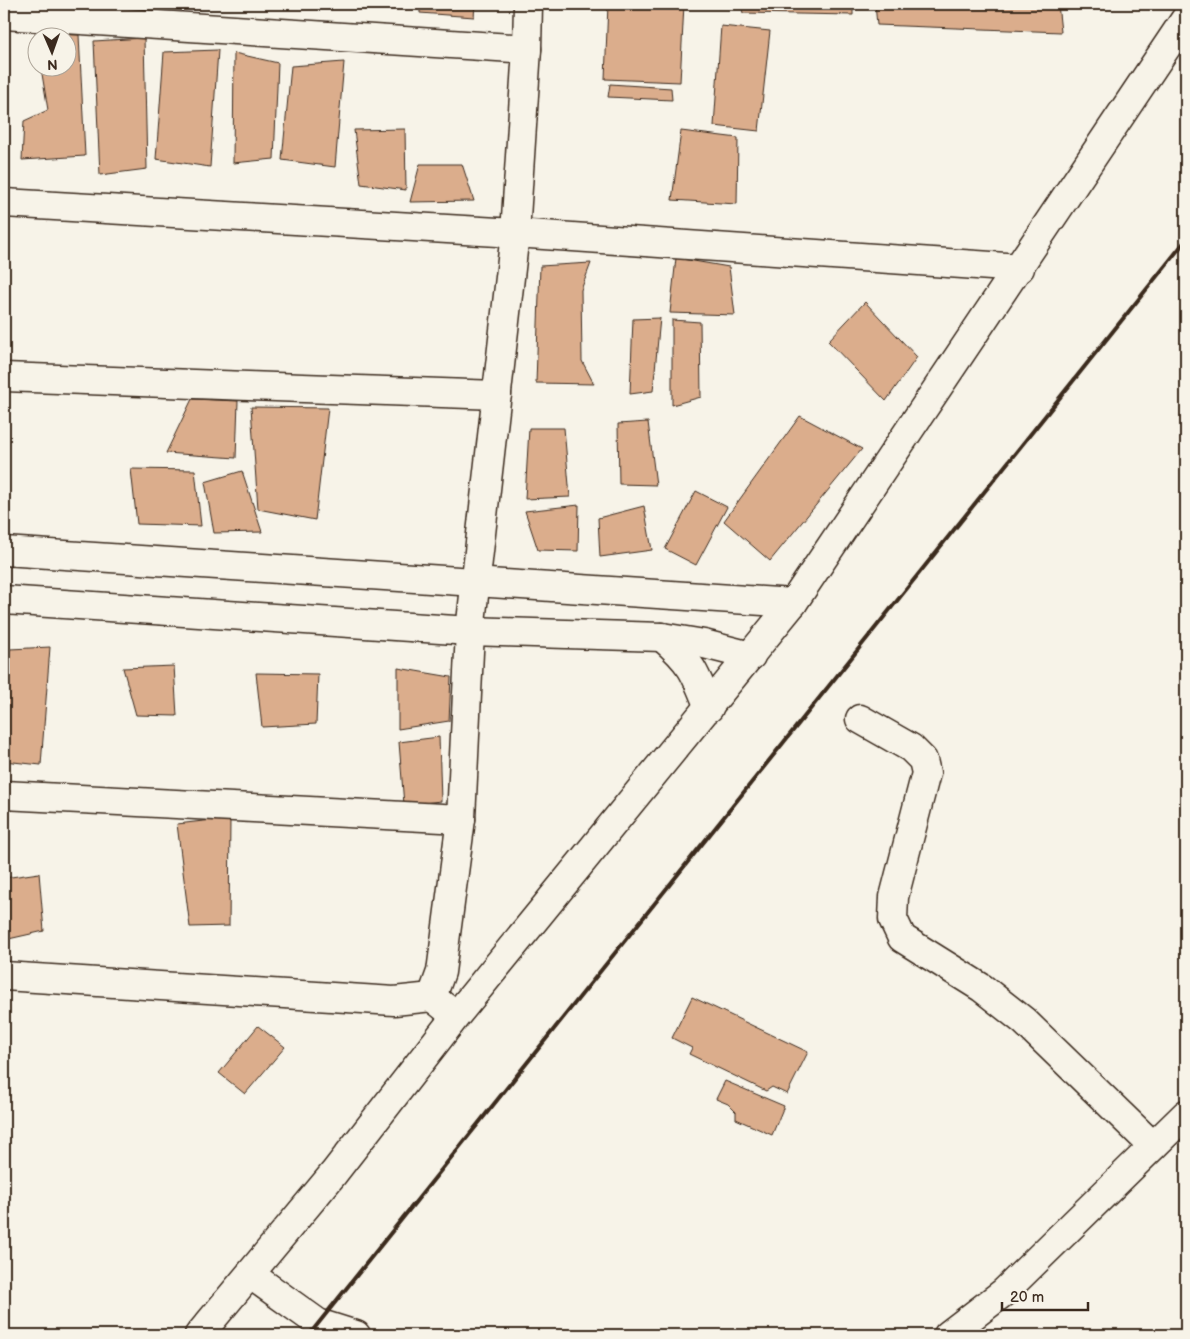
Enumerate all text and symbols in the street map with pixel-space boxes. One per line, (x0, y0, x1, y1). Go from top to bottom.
north arrow (28, 28, 78, 78)
text: N (47, 56, 58, 73)
scale bar (1002, 1279, 1089, 1311)
text: 20 m (1010, 1288, 1044, 1307)

